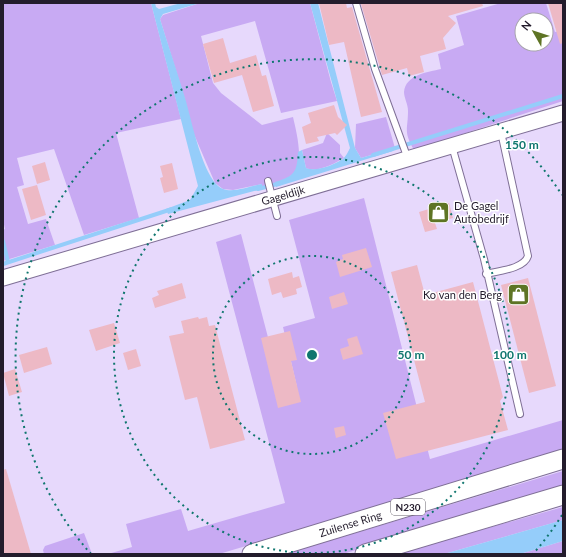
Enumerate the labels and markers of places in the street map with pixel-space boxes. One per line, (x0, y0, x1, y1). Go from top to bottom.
shop icon: De Gagel Autobedrijf (426, 199, 452, 225)
place label: De Gagel Autobedrijf (454, 199, 509, 225)
shop icon: Ko van den Berg (505, 282, 531, 308)
place label: Ko van den Berg (423, 288, 502, 301)
centre of rings (305, 348, 319, 362)

